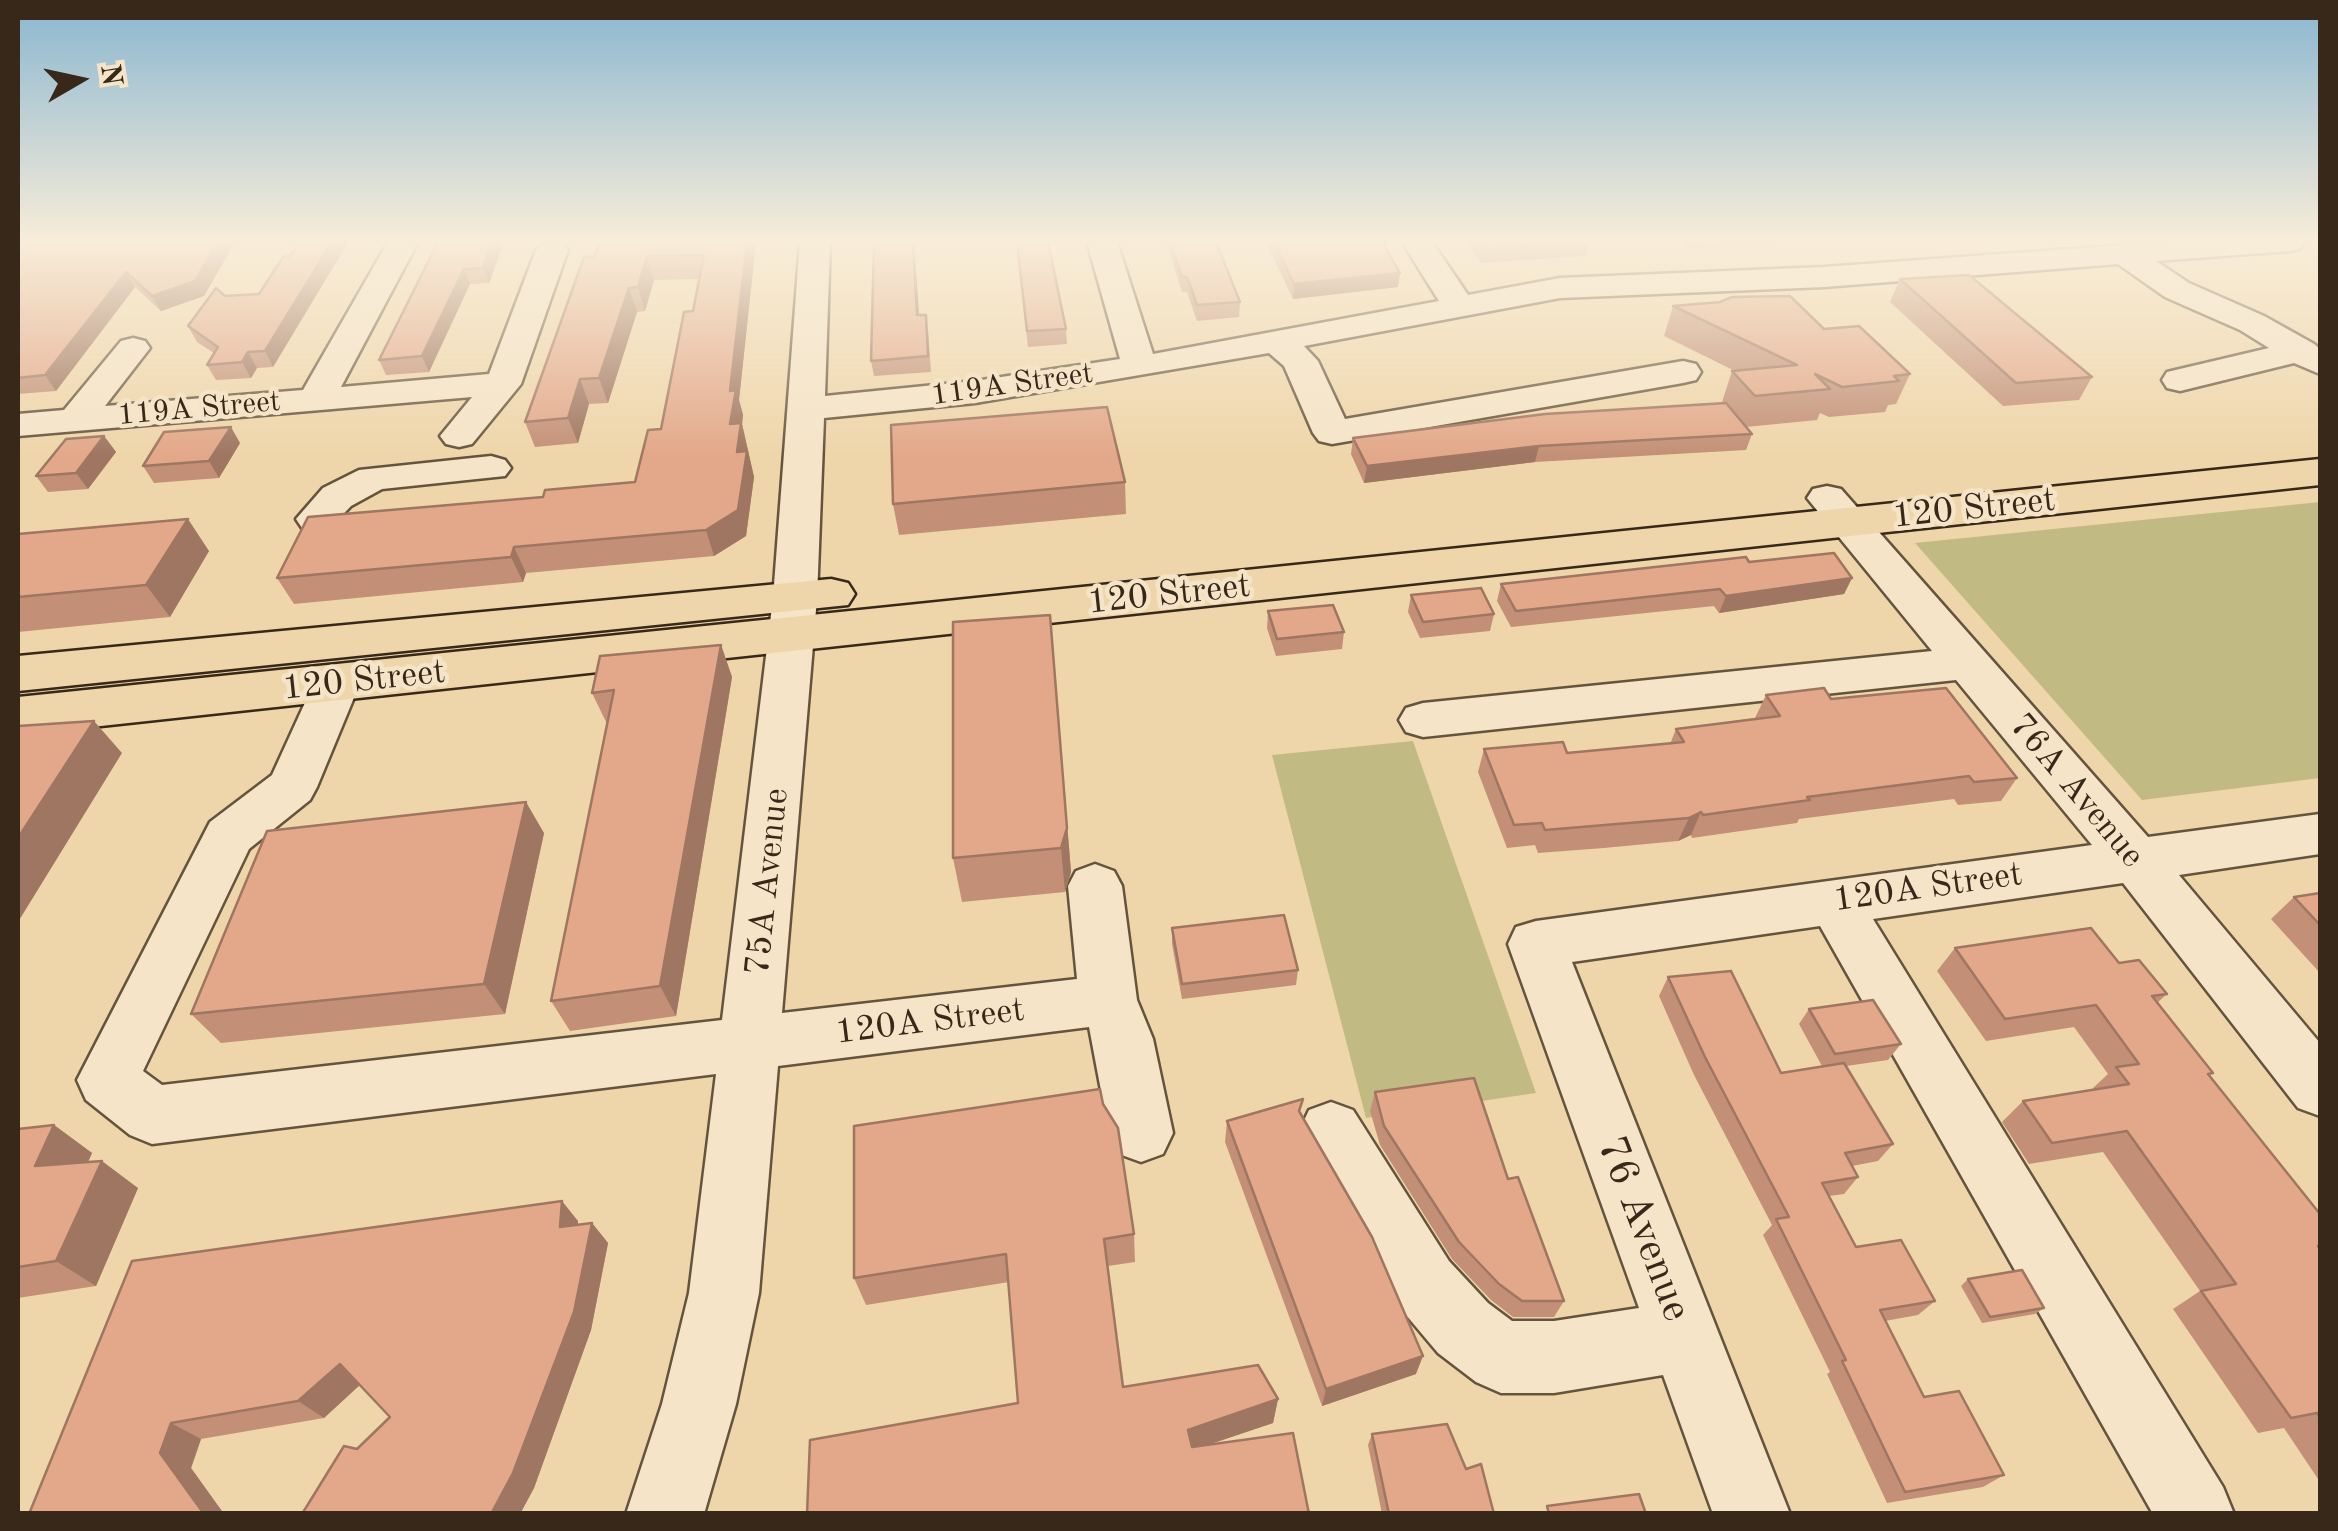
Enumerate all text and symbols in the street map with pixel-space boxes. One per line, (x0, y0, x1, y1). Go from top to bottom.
north arrow (30, 30, 130, 130)
text: N (94, 63, 125, 88)
street label: 119A Street (929, 356, 1095, 414)
street label: 119A Street (116, 384, 282, 434)
street label: 120 Street (1891, 480, 2057, 538)
street label: 120 Street (1086, 566, 1252, 624)
street label: 120 Street (281, 652, 447, 710)
street label: 76A Avenue (1999, 705, 2153, 877)
street label: 75A Avenue (737, 786, 799, 978)
street label: 120A Street (1831, 854, 2025, 922)
street label: 120A Street (833, 990, 1027, 1054)
street label: 76 Avenue (1585, 1129, 1701, 1329)

